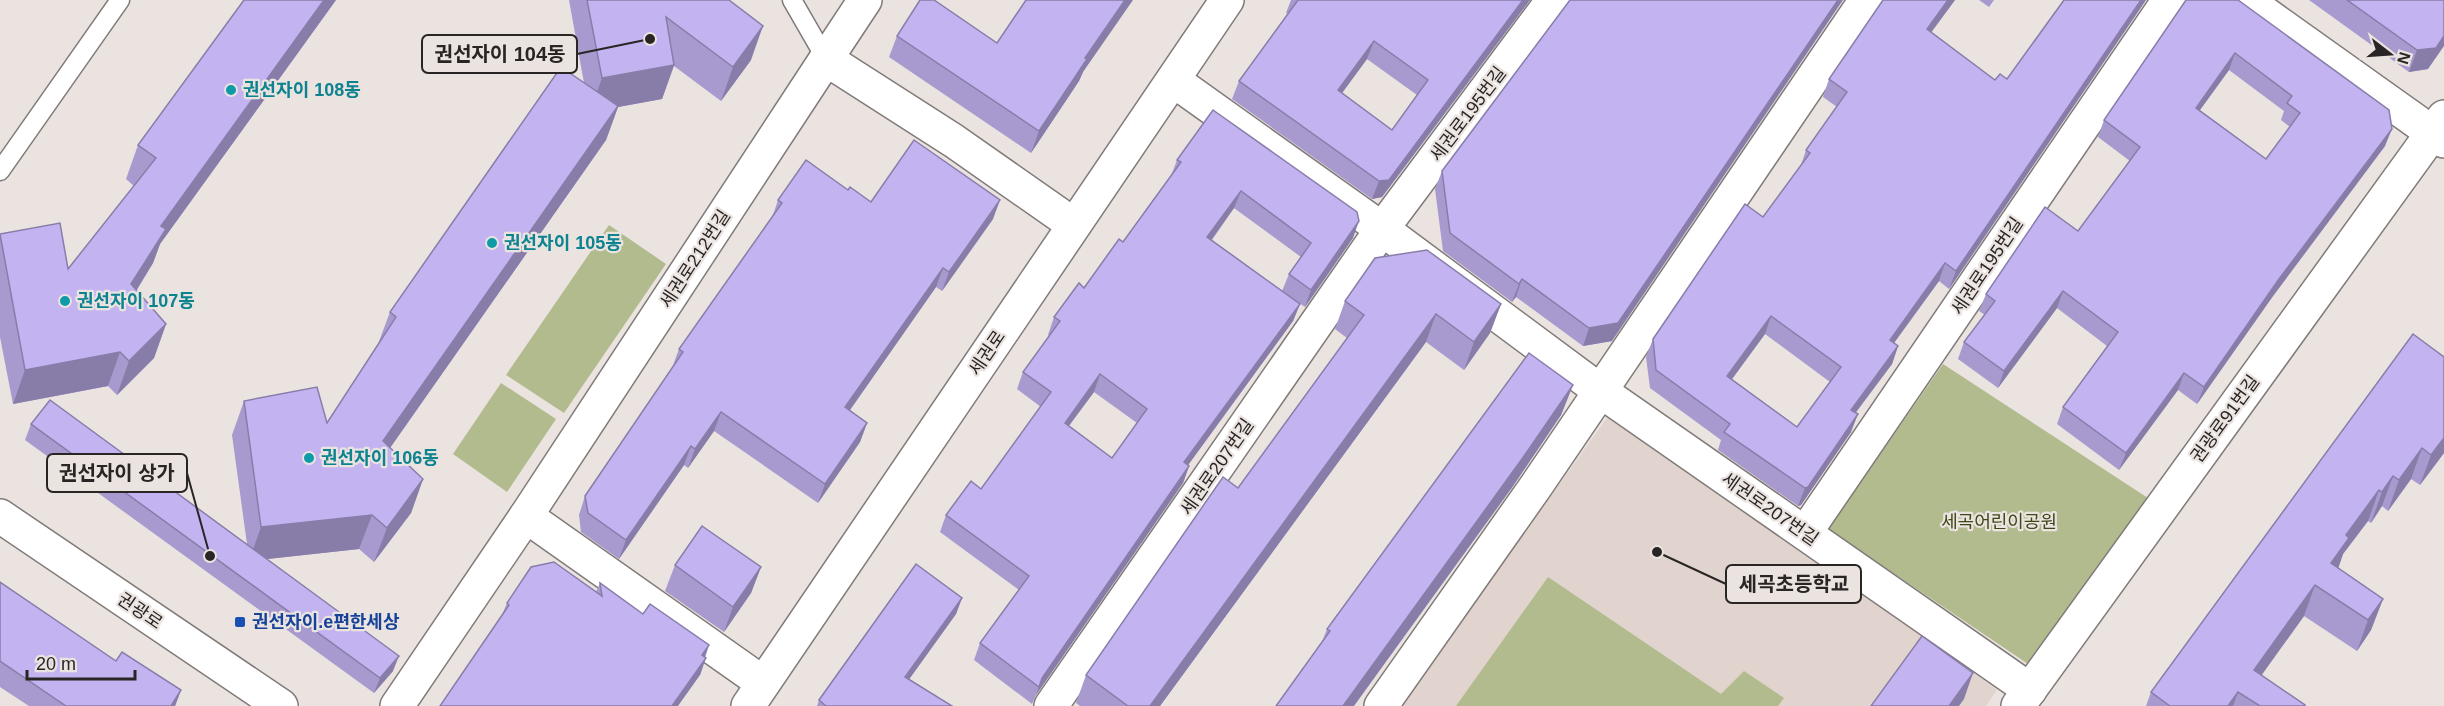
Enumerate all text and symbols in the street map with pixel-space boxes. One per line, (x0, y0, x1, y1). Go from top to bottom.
north arrow (2360, 24, 2420, 84)
callout: 권선자이 104동 (422, 35, 577, 73)
text: 권선자이 104동 (435, 43, 565, 65)
text: N (2394, 50, 2414, 66)
street label: 세권로195번길 (1426, 63, 1510, 165)
place label: 권선자이 108동 (243, 80, 361, 100)
marker: 권선자이 108동 (224, 83, 238, 97)
street label: 세권로212번길 (656, 206, 734, 312)
street label: 세권로195번길 (1947, 214, 2027, 318)
place label: 권선자이 105동 (504, 233, 622, 253)
marker: 권선자이 105동 (485, 236, 499, 250)
place label: 권선자이 107동 (77, 291, 195, 311)
marker: 권선자이 107동 (58, 294, 72, 308)
street label: 세권로 (965, 327, 1009, 379)
street label: 권광로91번길 (2187, 372, 2263, 466)
street label: 세권로207번길 (1176, 415, 1258, 519)
place label: 권선자이 106동 (321, 448, 439, 468)
marker: 권선자이 106동 (302, 451, 316, 465)
callout: 권선자이 상가 (47, 454, 187, 492)
text: 권선자이 상가 (59, 462, 175, 484)
street label: 세권로207번길 (1718, 468, 1822, 550)
park label: 세곡어린이공원 (1941, 512, 2057, 532)
callout: 세곡초등학교 (1726, 565, 1861, 603)
text: 세곡초등학교 (1739, 573, 1849, 595)
street label: 권광로 (114, 589, 166, 633)
place label: 권선자이.e편한세상 (252, 612, 400, 632)
marker: 권선자이.e편한세상 (233, 615, 247, 629)
scale bar (27, 643, 135, 681)
text: 20 m (36, 654, 76, 674)

